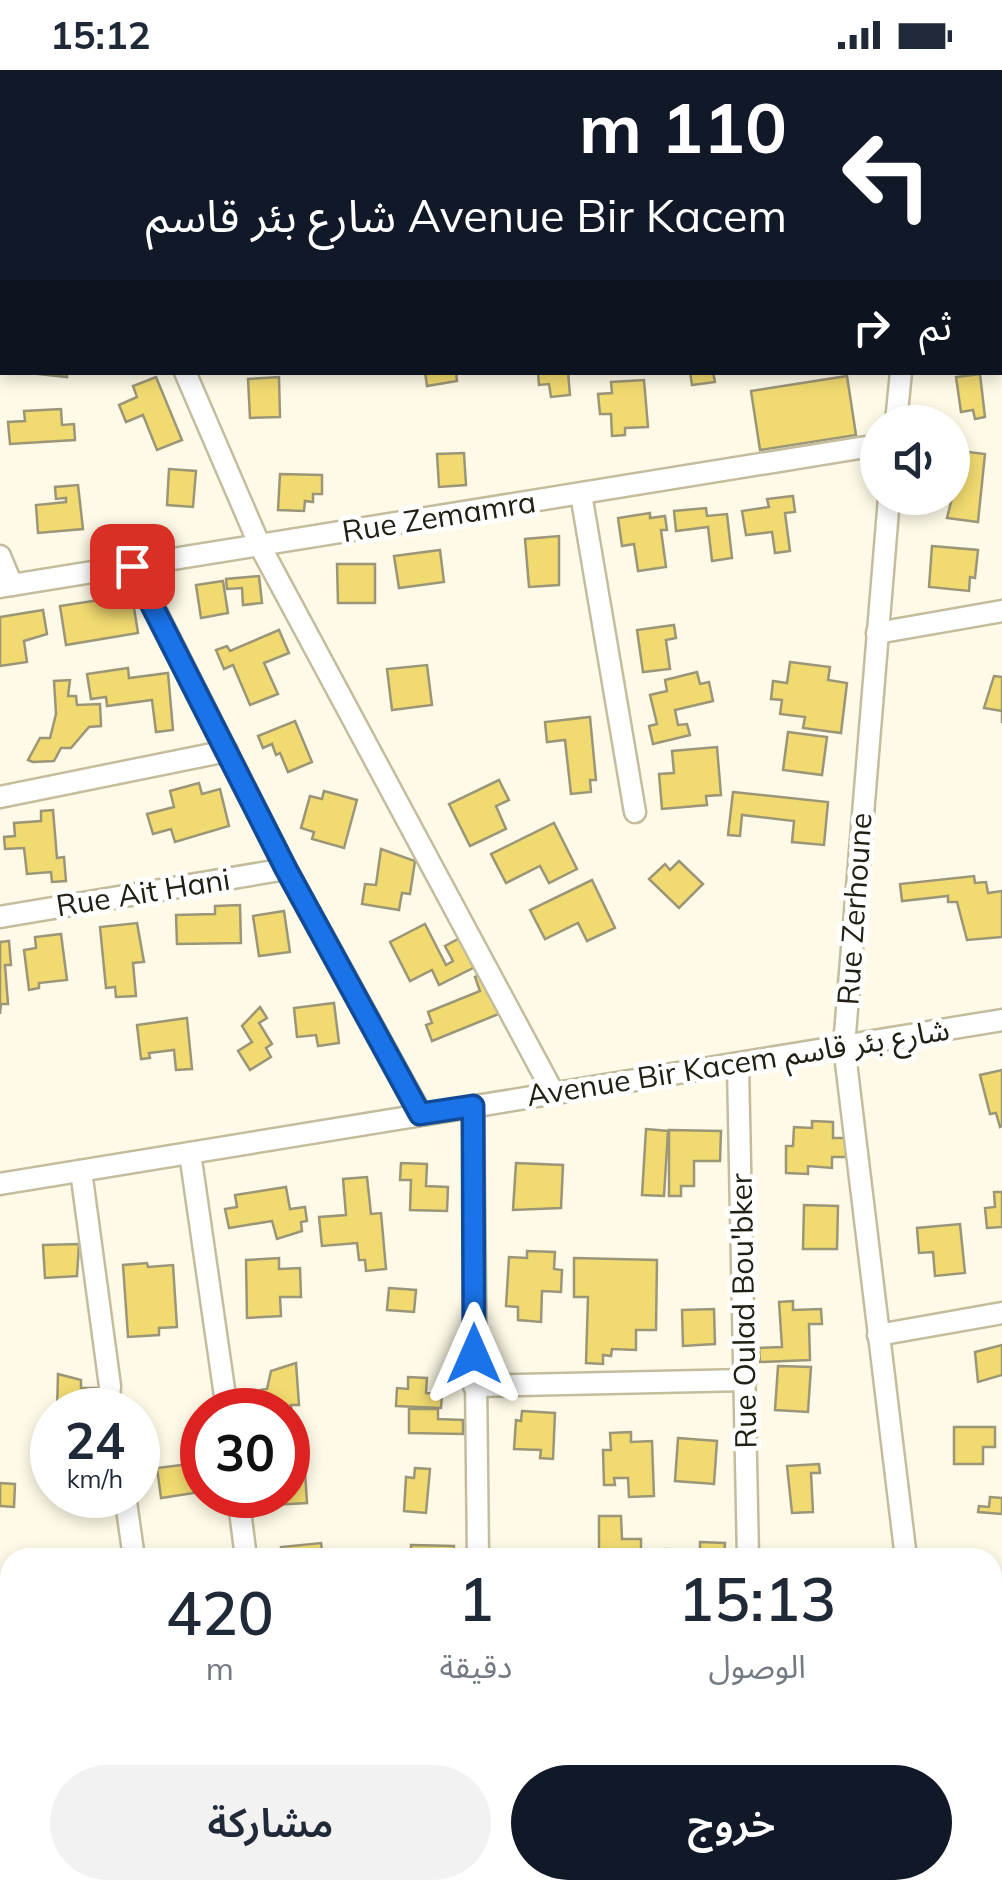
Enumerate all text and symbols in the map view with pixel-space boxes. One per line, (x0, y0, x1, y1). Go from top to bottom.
text: 15:12 (50, 11, 151, 59)
text: 110 m (579, 83, 787, 171)
icon: left (822, 110, 952, 240)
text: Avenue Bir Kacem شارع بئر قاسم (146, 187, 787, 243)
icon: right (844, 300, 899, 355)
text: ثم (919, 302, 952, 350)
map controls (860, 405, 970, 515)
button: sound (860, 405, 970, 515)
street label: Rue Zemamra (339, 482, 538, 550)
pin (90, 524, 175, 609)
icon: arrive (105, 539, 160, 594)
street label: Rue Zerhoune (828, 811, 880, 1006)
street label: Rue Ait Hani (53, 860, 232, 925)
street label: Avenue Bir Kacem شارع بئر قاسم (524, 1010, 953, 1119)
street label: Rue Oulad Bou'bker (722, 1173, 764, 1449)
position arrow (422, 1302, 526, 1406)
speed limit sign: 30 (180, 1388, 310, 1518)
text: 24 (65, 1409, 125, 1472)
text: km/h (67, 1463, 123, 1494)
text: 1 (458, 1561, 494, 1636)
text: 15:13 (678, 1561, 836, 1636)
text: 420 (166, 1575, 274, 1650)
text: دقيقة (439, 1646, 512, 1686)
text: الوصول (709, 1646, 806, 1686)
text: m (206, 1648, 234, 1688)
button: مشاركة (50, 1765, 491, 1880)
button: خروج (511, 1765, 952, 1880)

